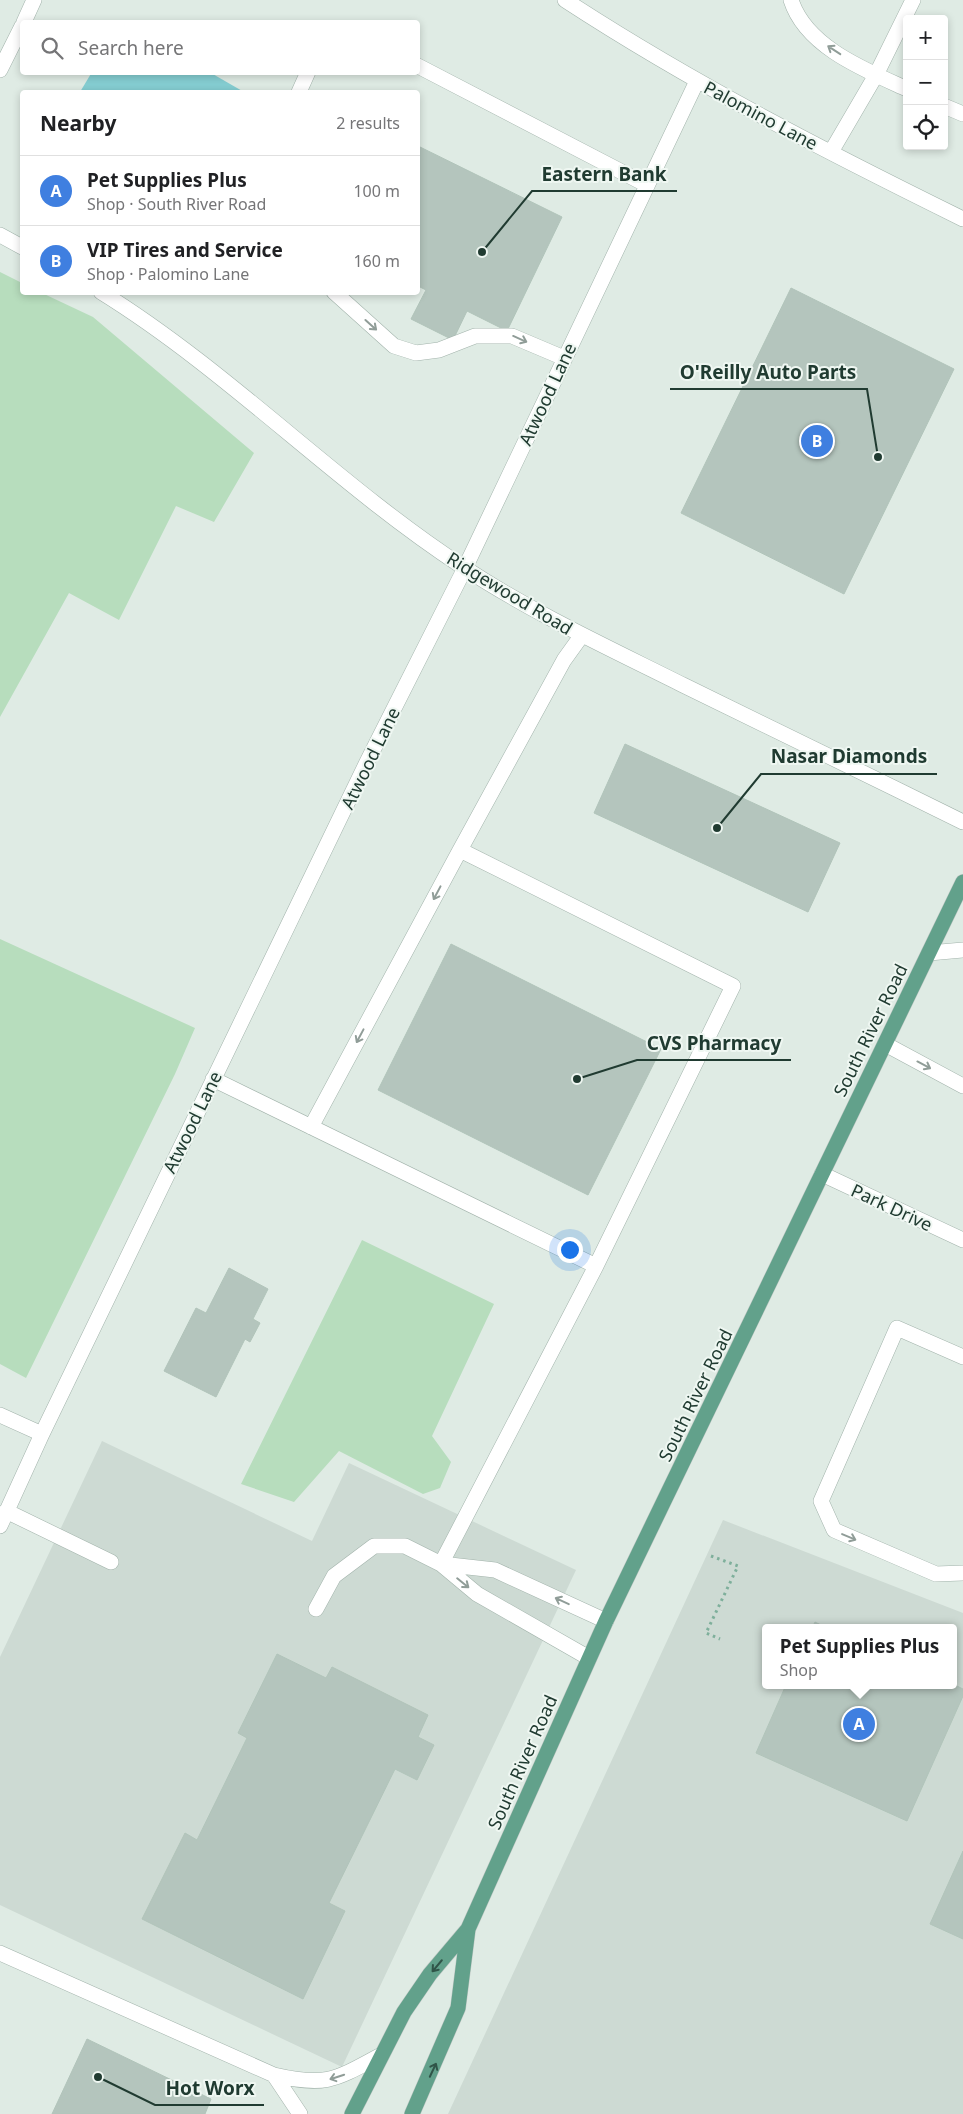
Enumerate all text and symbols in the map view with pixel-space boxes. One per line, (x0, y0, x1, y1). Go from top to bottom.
map controls (903, 15, 948, 150)
button: + (903, 15, 948, 60)
search box (20, 20, 420, 75)
icon: search (38, 34, 66, 62)
text: Search here (78, 35, 184, 61)
one-way arrow (827, 45, 841, 55)
button: − (903, 60, 948, 105)
street label: Palomino Lane (700, 75, 822, 155)
button: locate (903, 105, 948, 150)
text: Nearby (40, 109, 116, 137)
text: 2 results (336, 112, 400, 134)
callout: Eastern Bank (532, 157, 677, 191)
text: Eastern Bank (541, 161, 667, 187)
text: Pet Supplies Plus (87, 167, 247, 193)
text: A (50, 180, 62, 202)
text: 100 m (353, 180, 400, 202)
text: Shop · South River Road (87, 193, 266, 215)
text: VIP Tires and Service (87, 237, 283, 263)
text: B (51, 250, 61, 272)
text: 160 m (353, 250, 400, 272)
text: Shop · Palomino Lane (87, 263, 249, 285)
one-way arrow (364, 319, 377, 331)
one-way arrow (512, 335, 527, 345)
street label: Atwood Lane (513, 339, 581, 449)
callout: O'Reilly Auto Parts (670, 355, 867, 389)
text: O'Reilly Auto Parts (680, 359, 856, 385)
pin: B (801, 422, 833, 460)
street label: Ridgewood Road (443, 546, 577, 640)
street label: Atwood Lane (335, 703, 405, 813)
callout: Nasar Diamonds (761, 740, 937, 774)
text: Nasar Diamonds (771, 743, 927, 769)
one-way arrow (432, 885, 442, 900)
street label: South River Road (827, 960, 913, 1100)
callout: CVS Pharmacy (637, 1026, 791, 1060)
one-way arrow (355, 1028, 365, 1043)
text: CVS Pharmacy (647, 1030, 781, 1056)
one-way arrow (916, 1060, 931, 1070)
street label: Atwood Lane (157, 1067, 227, 1177)
street label: Park Drive (847, 1178, 937, 1236)
your location (557, 1237, 583, 1263)
street label: South River Road (652, 1325, 738, 1465)
one-way arrow (841, 1532, 856, 1542)
one-way arrow (457, 1577, 470, 1589)
one-way arrow (555, 1595, 570, 1605)
popup (762, 1624, 957, 1689)
text: Pet Supplies Plus (780, 1633, 939, 1659)
text: Shop (780, 1659, 818, 1681)
street label: South River Road (482, 1691, 562, 1833)
pin: A (843, 1705, 875, 1743)
one-way arrow (432, 1959, 443, 1972)
one-way arrow (429, 2063, 438, 2078)
callout: Hot Worx (155, 2071, 264, 2105)
one-way arrow (330, 2073, 345, 2082)
text: Hot Worx (166, 2075, 254, 2101)

